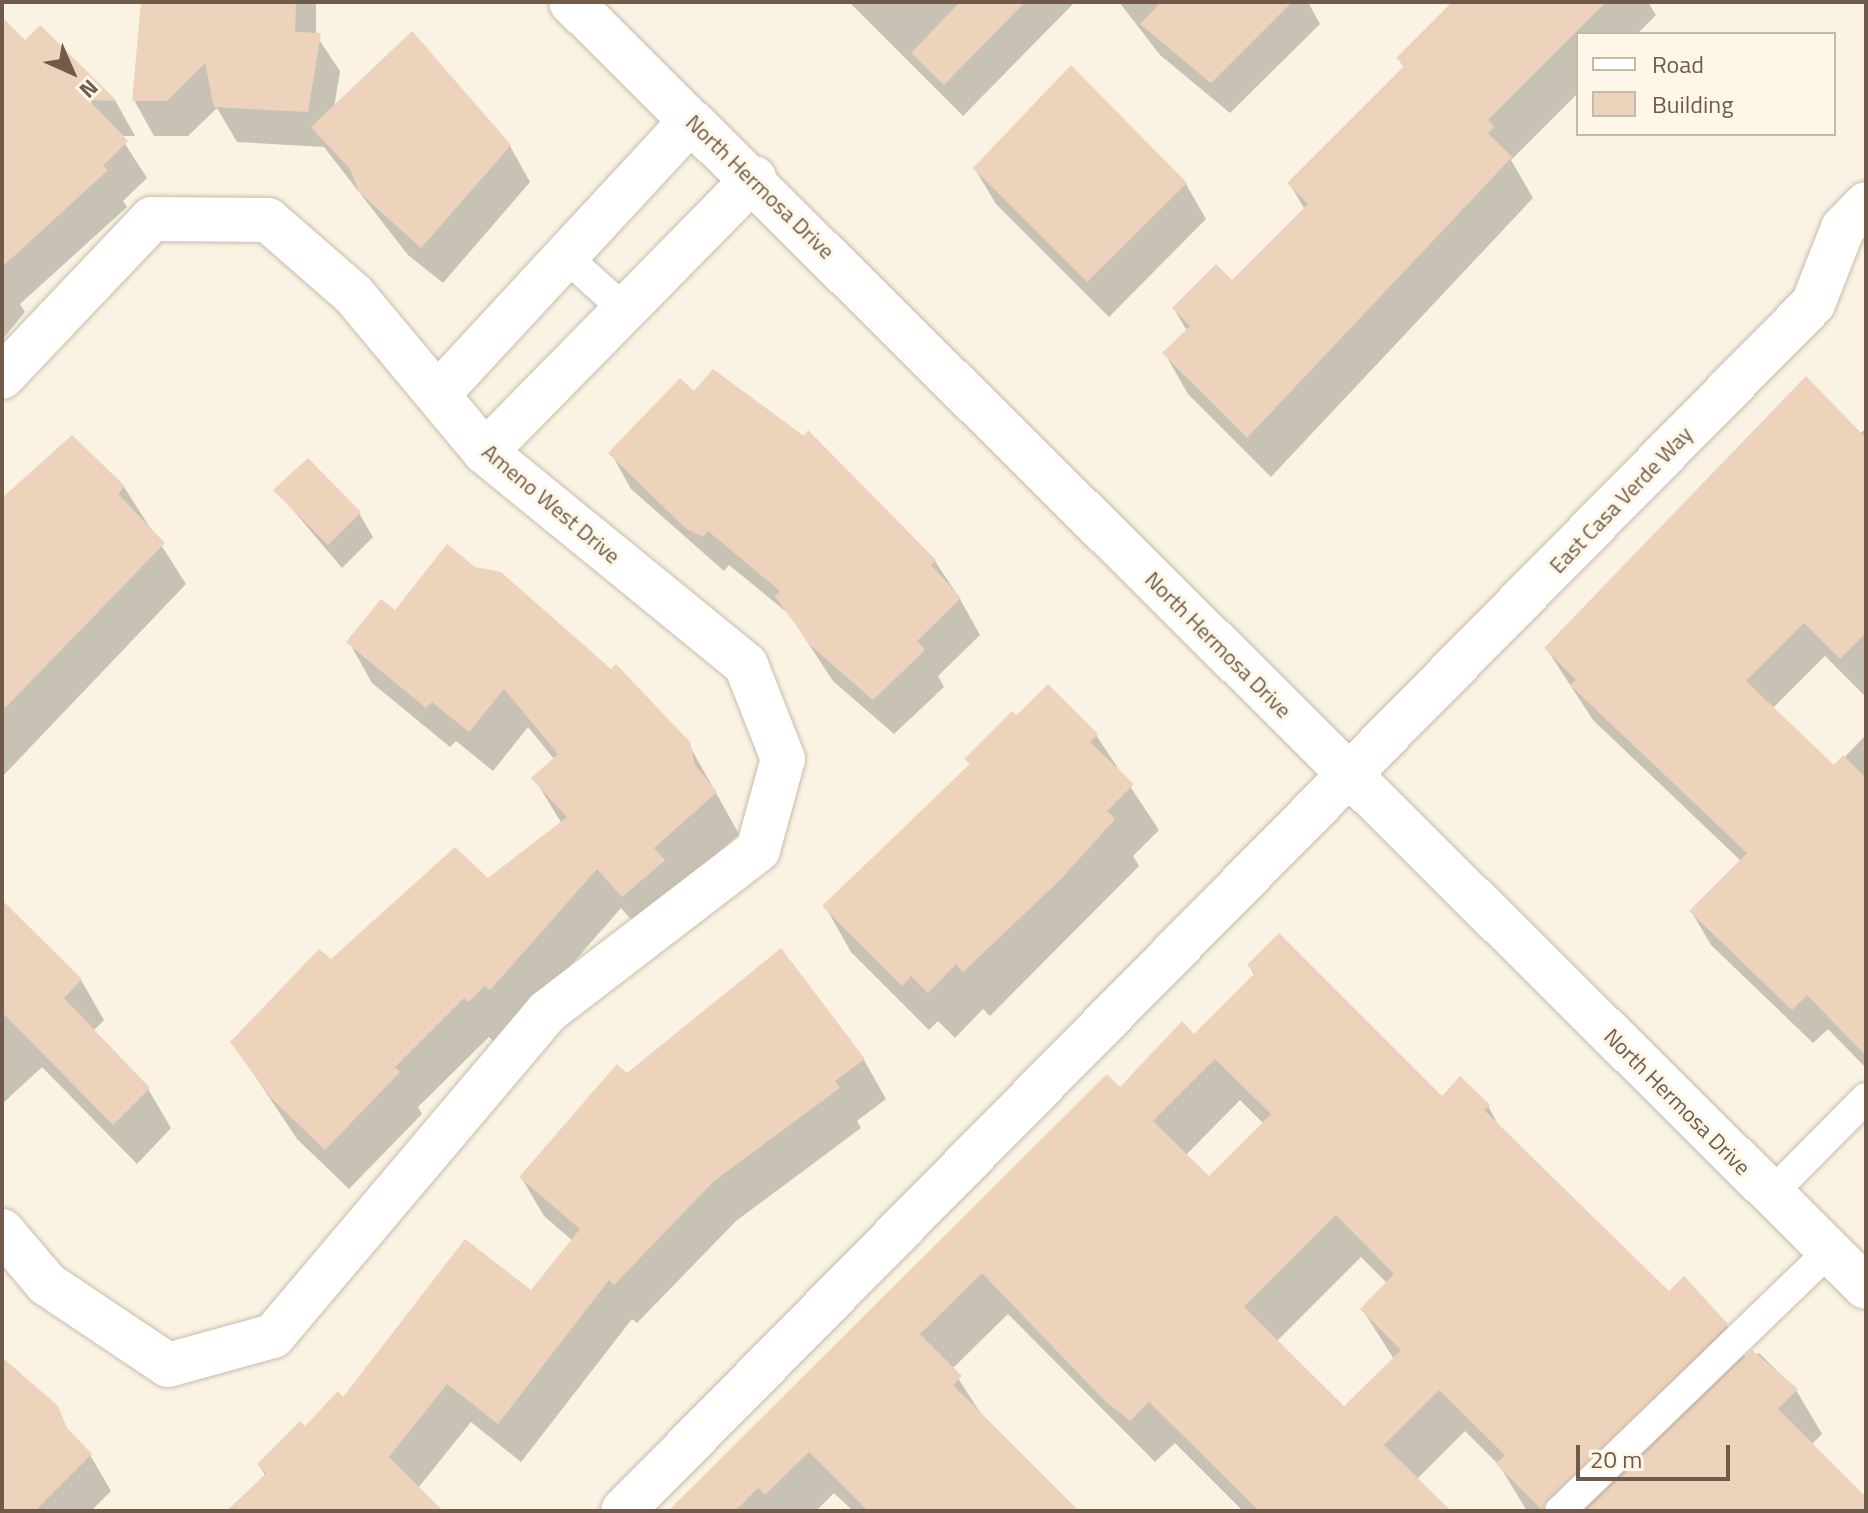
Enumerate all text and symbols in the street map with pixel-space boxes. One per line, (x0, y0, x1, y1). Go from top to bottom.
north arrow (32, 32, 112, 112)
legend (1576, 32, 1836, 136)
text: Road (1652, 46, 1704, 82)
text: N (72, 72, 106, 106)
text: Building (1652, 86, 1734, 122)
street label: North Hermosa Drive (680, 109, 840, 265)
street label: East Casa Verde Way (1544, 421, 1698, 579)
street label: Ameno West Drive (477, 439, 625, 569)
street label: North Hermosa Drive (1139, 566, 1297, 724)
street label: North Hermosa Drive (1598, 1023, 1756, 1181)
scale bar (1580, 1429, 1734, 1479)
text: 20 m (1590, 1441, 1642, 1477)

